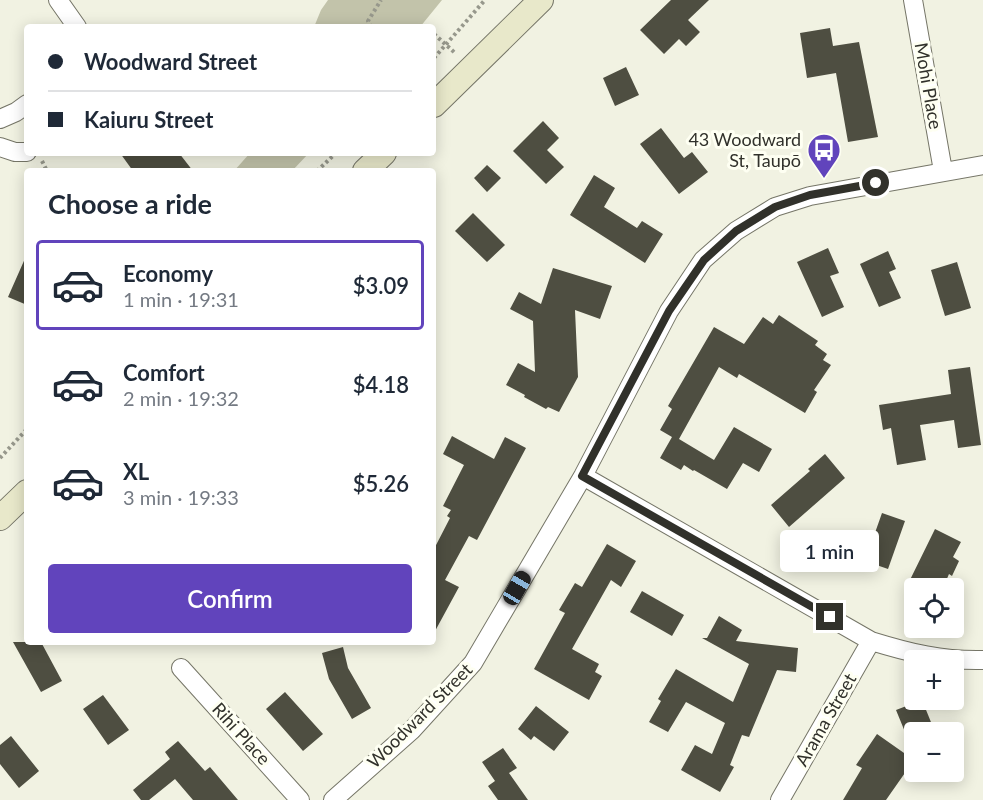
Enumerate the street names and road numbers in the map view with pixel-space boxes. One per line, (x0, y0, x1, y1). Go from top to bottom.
street label: Mohi Place (911, 41, 947, 131)
street label: Woodward Street (362, 658, 477, 772)
street label: Arama Street (790, 669, 861, 770)
street label: Rihi Place (208, 698, 275, 769)

